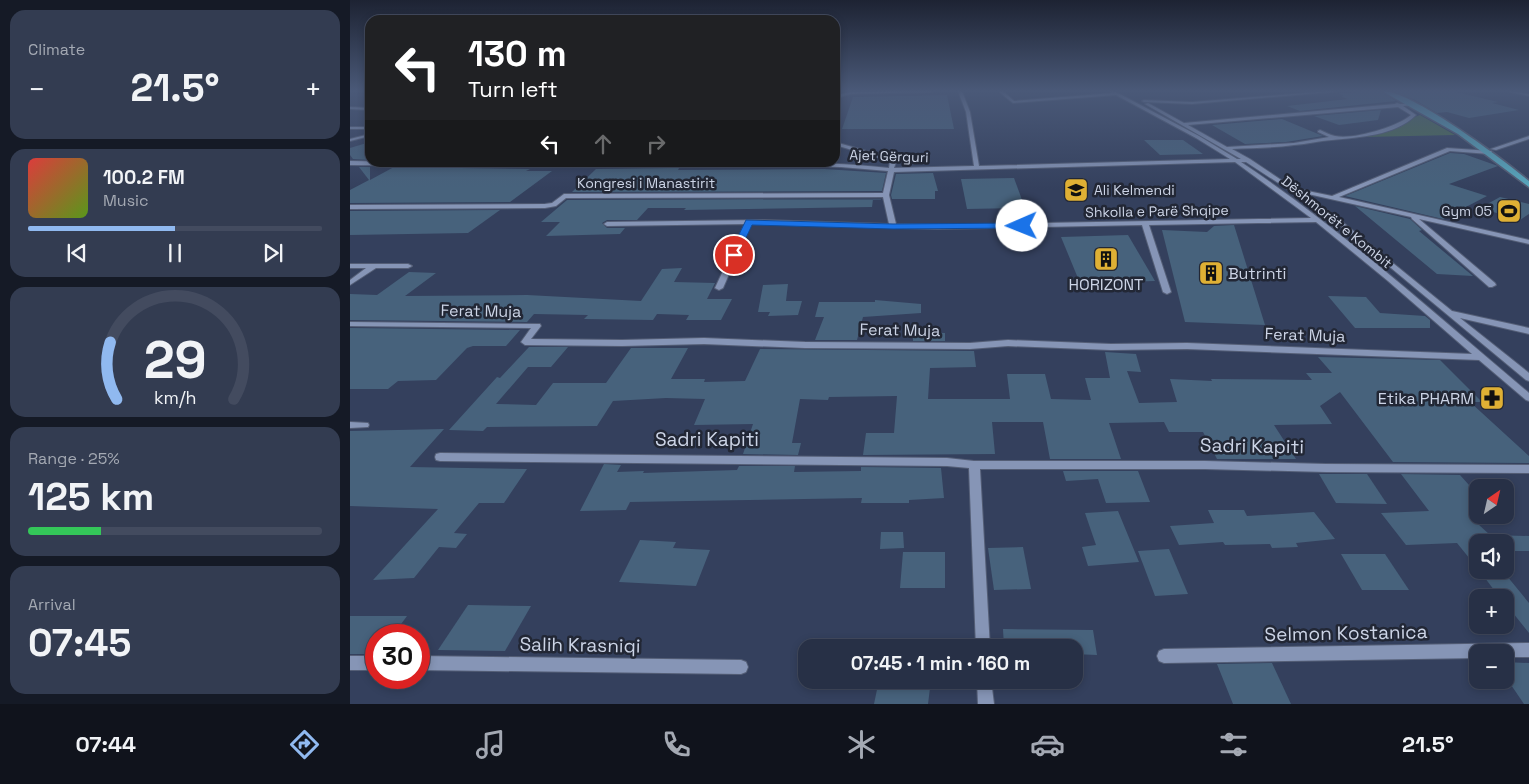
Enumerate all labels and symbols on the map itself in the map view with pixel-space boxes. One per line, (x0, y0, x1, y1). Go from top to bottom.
street label: Ajet Gërguri (849, 146, 929, 166)
street label: Dëshmorët e Kombit (1278, 172, 1396, 272)
street label: Kongresi i Manastirit (577, 174, 715, 192)
school or university icon: Ali Kelmendi (1063, 177, 1089, 203)
place label: Ali Kelmendi (1094, 181, 1175, 199)
sports icon: Gym 05 (1496, 198, 1522, 224)
position arrow (995, 199, 1047, 251)
street label: Shkolla e Parë Shqipe (1085, 201, 1229, 221)
place label: Gym 05 (1441, 202, 1492, 220)
pin (713, 234, 755, 276)
building icon: HORIZONT (1093, 246, 1119, 272)
building icon: Butrinti (1198, 260, 1224, 286)
place label: Butrinti (1228, 263, 1287, 284)
place label: HORIZONT (1069, 274, 1143, 295)
street label: Ferat Muja (440, 300, 522, 322)
street label: Ferat Muja (859, 319, 941, 341)
street label: Ferat Muja (1264, 323, 1346, 347)
pharmacy icon: Etika PHARM (1479, 385, 1505, 411)
place label: Etika PHARM (1378, 388, 1474, 409)
street label: Sadri Kapiti (655, 427, 759, 452)
street label: Sadri Kapiti (1200, 433, 1304, 459)
north arrow (1469, 479, 1514, 524)
street label: Selmon Kostanica (1264, 619, 1428, 647)
speed limit sign: 30 (365, 624, 430, 689)
street label: Salih Krasniqi (519, 631, 641, 659)

